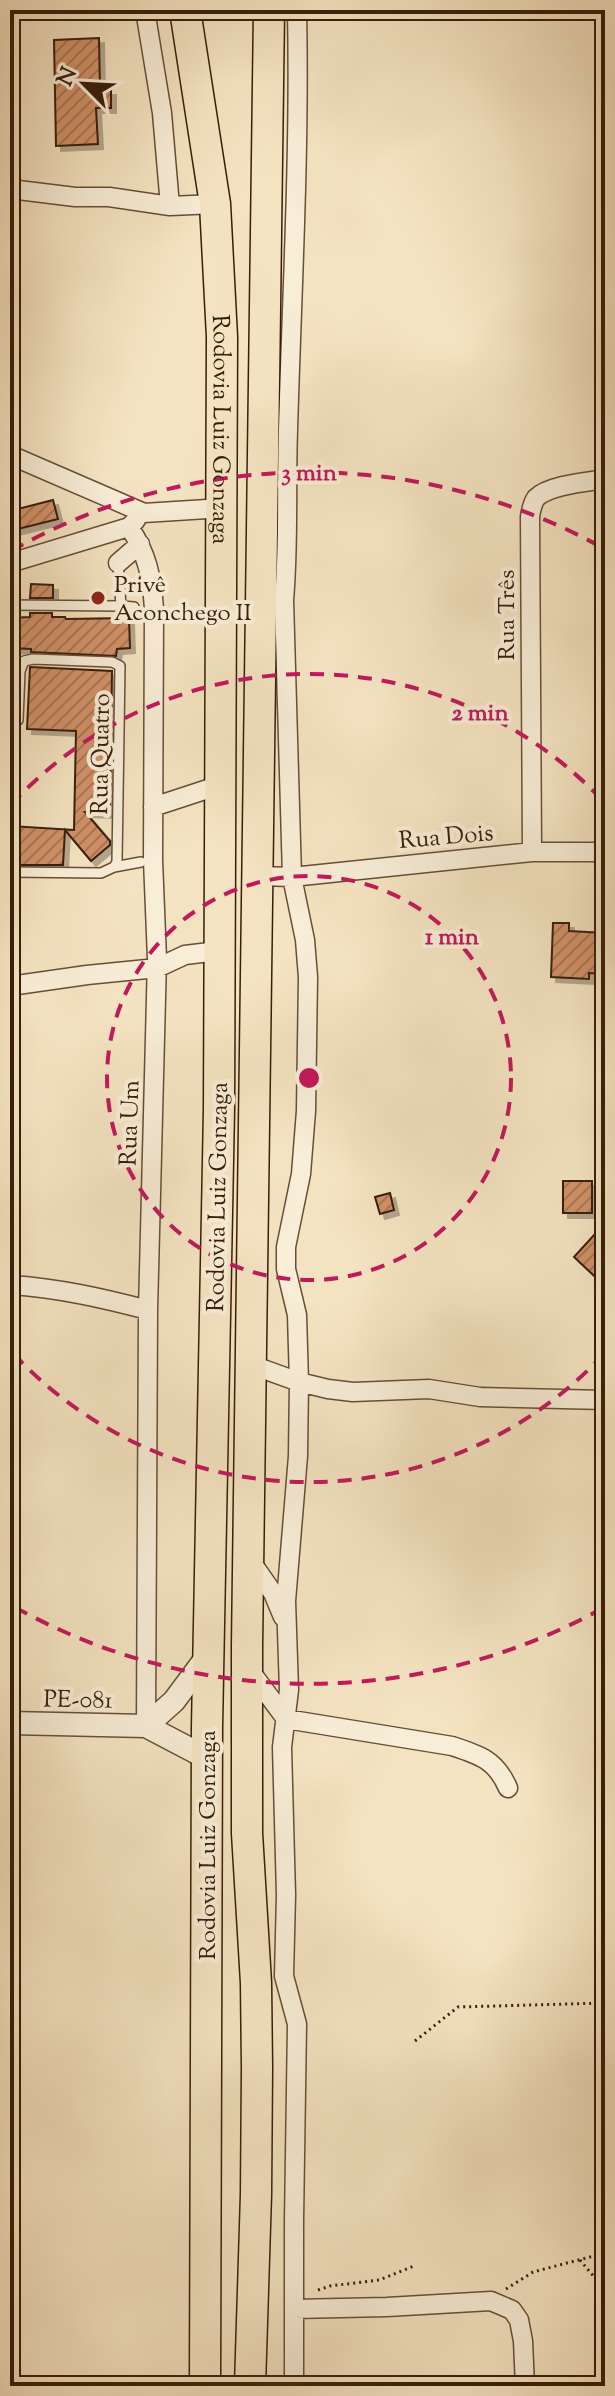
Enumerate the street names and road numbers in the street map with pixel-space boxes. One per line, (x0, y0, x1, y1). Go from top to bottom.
street label: Rodovia Luiz Gonzaga (202, 314, 237, 545)
street label: Rua Três (491, 570, 525, 660)
street label: Rua Quatro (84, 693, 120, 815)
street label: Rua Dois (397, 817, 495, 859)
street label: Rua Um (113, 1079, 149, 1167)
street label: Rodovia Luiz Gonzaga (200, 1082, 238, 1312)
street label: PE-081 (43, 1683, 113, 1719)
street label: Rodovia Luiz Gonzaga (192, 1730, 226, 1960)

